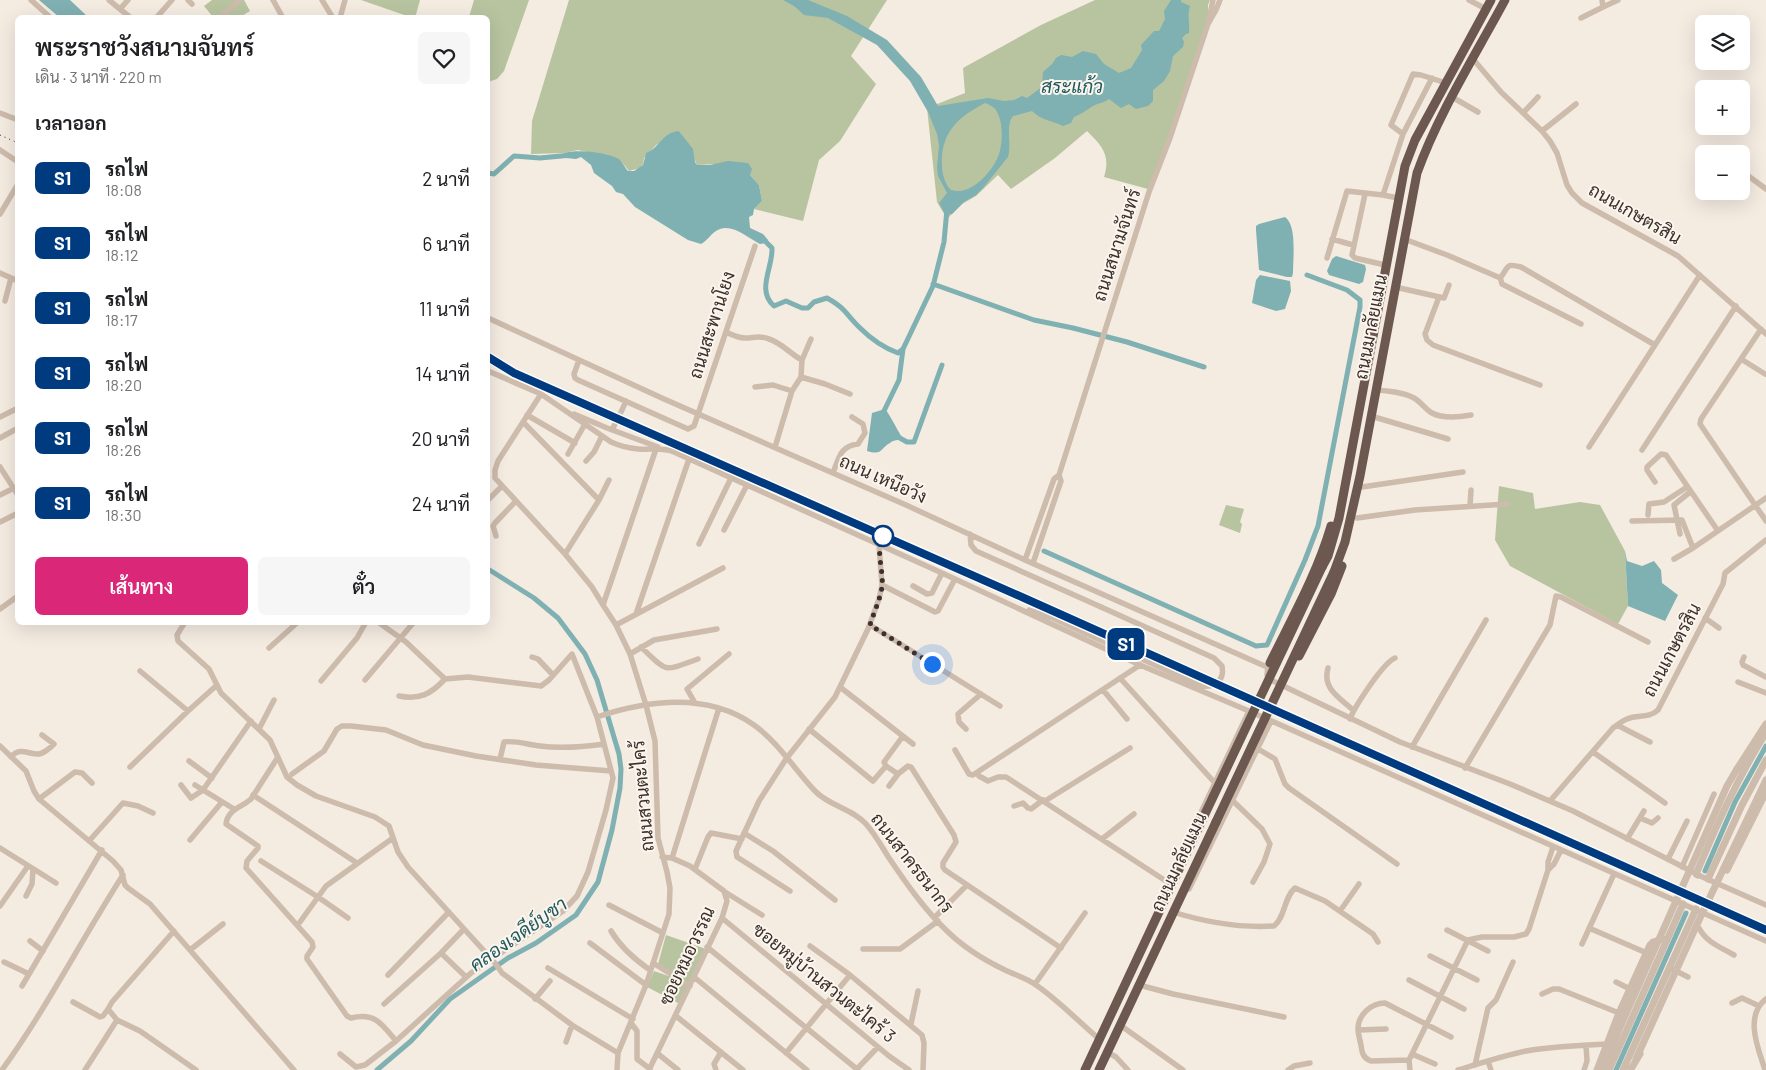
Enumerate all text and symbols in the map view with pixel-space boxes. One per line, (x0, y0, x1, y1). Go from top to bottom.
map controls (1695, 15, 1750, 200)
button: layers (1695, 15, 1750, 70)
text: พระราชวังสนามจันทร์ (35, 32, 254, 61)
button: heart (418, 32, 470, 84)
text: เดิน · 3 นาที · 220 m (35, 67, 162, 86)
water label: สระแก้ว (1041, 74, 1103, 97)
button: + (1695, 80, 1750, 135)
text: เวลาออก (35, 111, 107, 134)
button: − (1695, 145, 1750, 200)
text: รถไฟ (105, 157, 148, 180)
text: S1 (54, 167, 71, 189)
text: 2 นาที (422, 167, 470, 190)
street label: ถนนเกษตรสิน (1585, 178, 1686, 248)
text: 18:08 (105, 180, 142, 199)
street label: ถนนสนามจันทร์ (1087, 185, 1145, 304)
text: รถไฟ (105, 222, 148, 245)
text: S1 (54, 232, 71, 254)
text: 6 นาที (423, 232, 470, 255)
text: 18:12 (105, 245, 139, 264)
street label: ถนนสะพานโยง (682, 268, 739, 381)
street label: ถนนมาลัยแมน (1349, 272, 1391, 381)
text: รถไฟ (105, 287, 148, 310)
text: S1 (54, 297, 71, 319)
text: 11 นาที (419, 297, 470, 320)
text: 18:17 (105, 310, 138, 329)
text: รถไฟ (105, 352, 148, 375)
text: S1 (54, 362, 71, 384)
text: 14 นาที (415, 362, 470, 385)
text: 18:20 (105, 375, 142, 394)
text: รถไฟ (105, 417, 148, 440)
text: S1 (54, 427, 71, 449)
text: 20 นาที (411, 427, 470, 450)
text: 18:26 (105, 440, 141, 459)
street label: ถนน เหนือวัง (836, 449, 931, 507)
text: รถไฟ (105, 482, 148, 505)
text: S1 (54, 492, 71, 514)
text: 24 นาที (412, 492, 470, 515)
text: 18:30 (105, 505, 142, 524)
unlabelled marker (872, 525, 894, 547)
button: เส้นทาง (35, 557, 248, 615)
button: ตั๋ว (258, 557, 470, 615)
street label: ถนนเกษตรสิน (1637, 599, 1705, 700)
line badge: S1 (1104, 628, 1148, 660)
text: S1 (1117, 633, 1135, 655)
your location (920, 652, 945, 677)
street label: ถนนสวนตะไคร้ (625, 739, 658, 853)
street label: ถนนสาครธนากร (867, 808, 959, 917)
street label: ถนนมาลัยแมน (1146, 809, 1211, 915)
water label: คลองเจดีย์บูชา (465, 892, 573, 978)
street label: ซอยหมอวรรณ (654, 903, 719, 1009)
street label: ซอยหมู่บ้านสวนตะไคร้ 3 (747, 917, 901, 1049)

